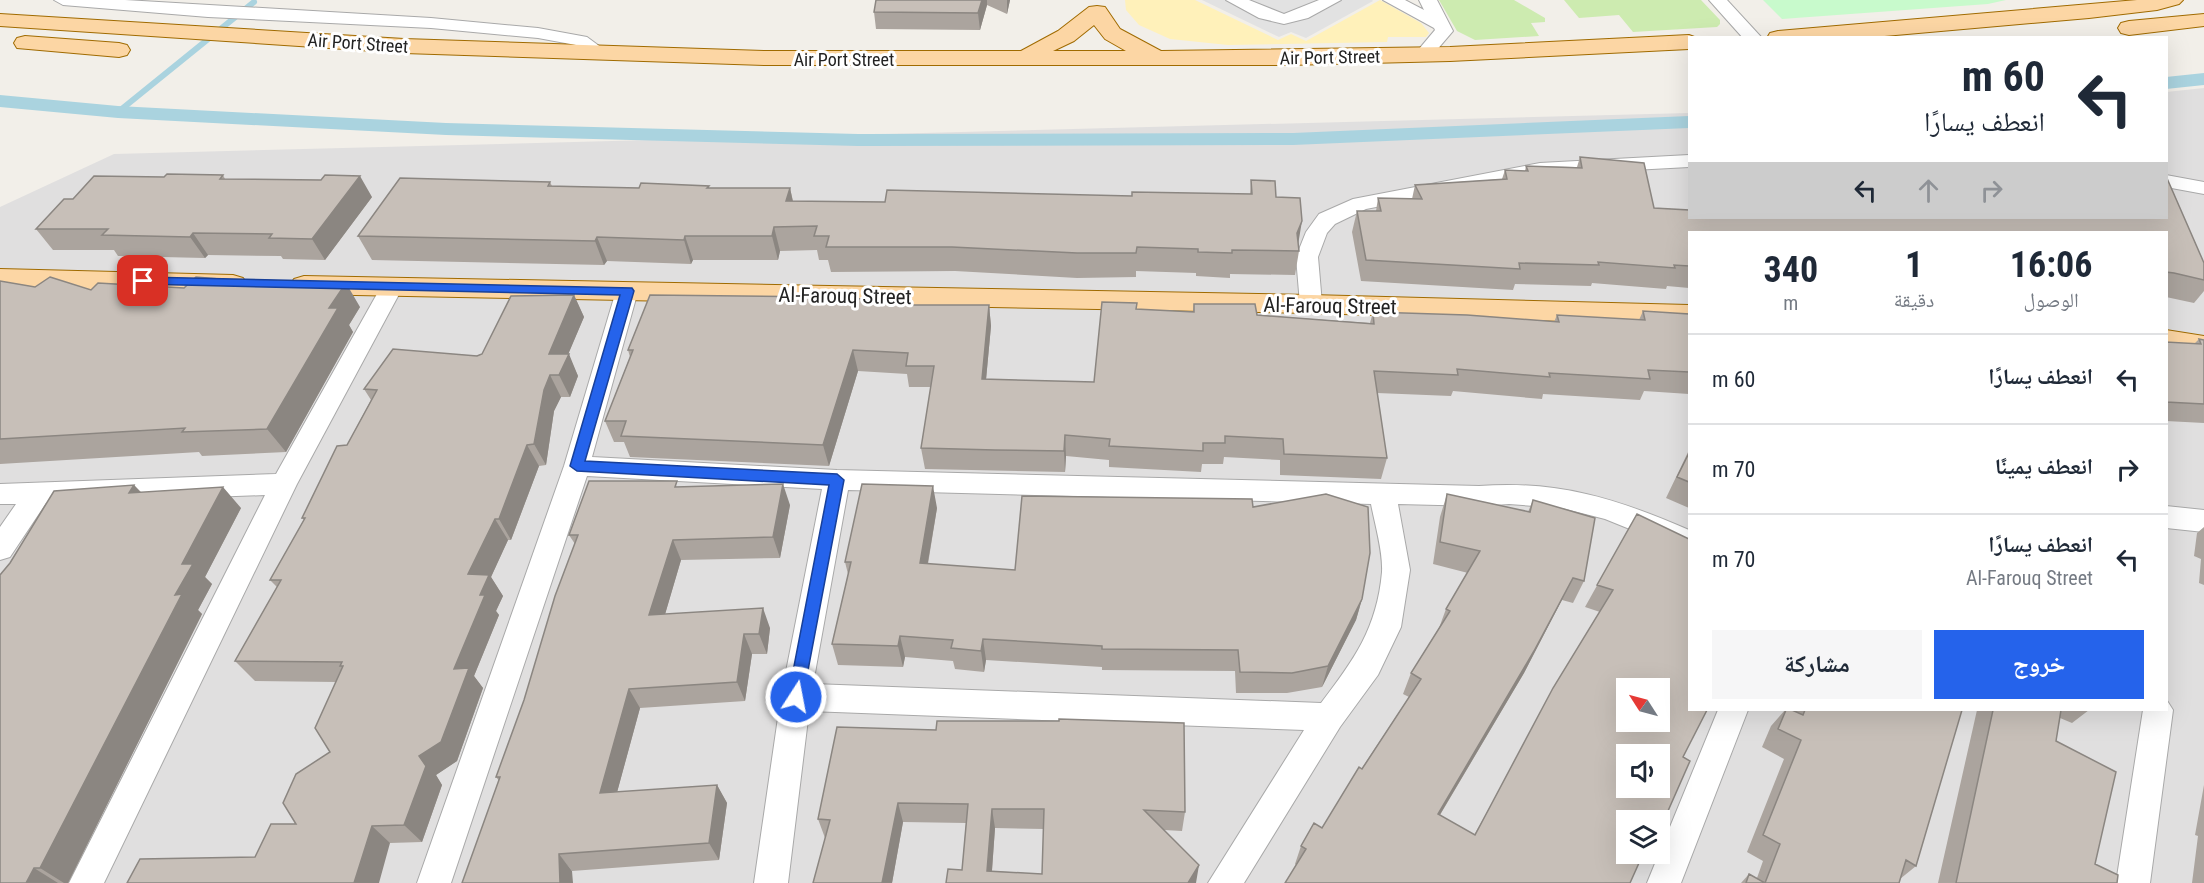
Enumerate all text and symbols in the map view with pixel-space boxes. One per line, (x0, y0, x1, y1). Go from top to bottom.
street label: Air Port Street (307, 29, 409, 57)
street label: Air Port Street (1280, 46, 1380, 68)
street label: Air Port Street (794, 49, 894, 70)
text: 60 m (1962, 52, 2045, 101)
icon: left (2066, 60, 2144, 138)
text: انعطف يسارًا (1924, 106, 2045, 138)
icon: left (1849, 174, 1882, 207)
icon: ahead (1912, 174, 1945, 207)
icon: right (1975, 174, 2008, 207)
text: 1 (1905, 244, 1923, 286)
text: 16:06 (2010, 244, 2092, 286)
text: 340 (1764, 249, 1818, 291)
pin (117, 255, 168, 306)
icon: arrive (126, 264, 159, 297)
street label: Al-Farouq Street (778, 283, 912, 309)
text: دقيقة (1894, 288, 1934, 312)
text: الوصول (2024, 288, 2079, 312)
text: m (1783, 291, 1798, 315)
street label: Al-Farouq Street (1263, 293, 1397, 319)
icon: left (2111, 363, 2144, 396)
text: انعطف يسارًا (1988, 364, 2093, 389)
text: 60 m (1712, 367, 1755, 392)
icon: right (2111, 453, 2144, 486)
text: انعطف يمينًا (1995, 454, 2093, 479)
text: 70 m (1712, 457, 1755, 482)
text: انعطف يسارًا (1988, 532, 2093, 557)
icon: left (2111, 543, 2144, 576)
text: 70 m (1712, 547, 1755, 572)
text: Al-Farouq Street (1966, 566, 2093, 590)
button: مشاركة (1712, 630, 1922, 699)
button: خروج (1934, 630, 2144, 699)
position arrow (764, 665, 828, 729)
north arrow (1616, 678, 1670, 732)
map controls (1616, 678, 1670, 864)
button: sound (1616, 744, 1670, 798)
button: layers (1616, 810, 1670, 864)

